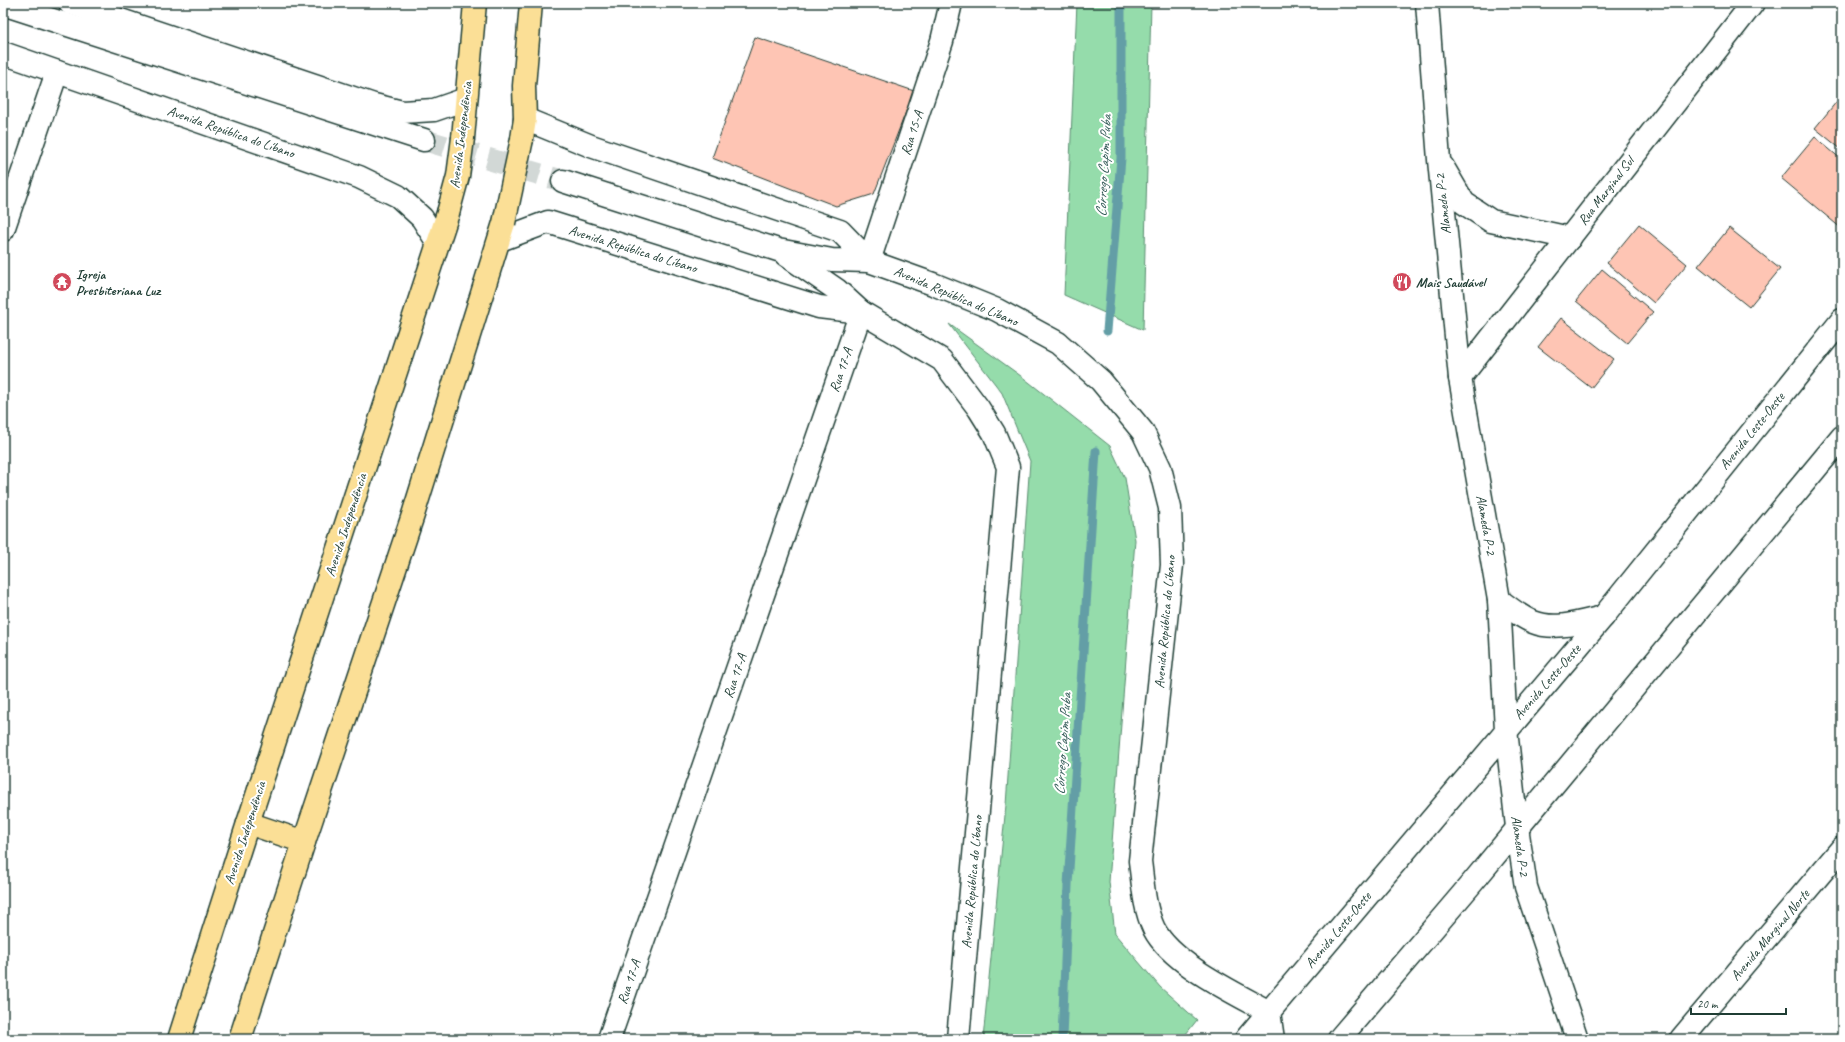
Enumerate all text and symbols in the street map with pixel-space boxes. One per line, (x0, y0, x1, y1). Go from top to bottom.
street label: Avenida Independência (446, 79, 476, 189)
street label: Avenida República do Líbano (165, 102, 299, 162)
street label: Rua 15-A (897, 108, 927, 157)
water label: Córrego Capim Puba (1092, 113, 1116, 217)
street label: Rua Marginal Sul (1574, 151, 1639, 228)
street label: Alameda P-2 (1431, 171, 1455, 235)
street label: Avenida República do Líbano (567, 221, 701, 277)
street label: Avenida República do Líbano (891, 262, 1022, 331)
place label: Igreja Presbiteriana Luz (76, 266, 162, 299)
temple icon: Igreja Presbiteriana Luz (51, 271, 73, 293)
restaurant icon: Mais Saudável (1391, 271, 1413, 293)
place label: Mais Saudável (1416, 274, 1488, 291)
street label: Rua 17-A (826, 345, 857, 394)
street label: Avenida Leste-Oeste (1716, 388, 1789, 473)
street label: Avenida Independência (321, 470, 371, 579)
street label: Alameda P-2 (1472, 494, 1500, 558)
street label: Avenida República do Líbano (1151, 553, 1179, 689)
street label: Avenida Leste-Oeste (1510, 640, 1585, 723)
street label: Rua 17-A (720, 651, 751, 700)
water label: Córrego Capim Puba (1050, 691, 1076, 795)
street label: Avenida Independência (220, 778, 270, 887)
street label: Avenida República do Líbano (958, 813, 986, 949)
street label: Alameda P-2 (1507, 815, 1533, 879)
street label: Avenida Marginal Norte (1727, 885, 1814, 984)
street label: Avenida Leste-Oeste (1301, 887, 1376, 972)
street label: Rua 17-A (614, 957, 645, 1006)
scale bar (1691, 990, 1786, 1016)
text: 20 m (1697, 996, 1719, 1012)

